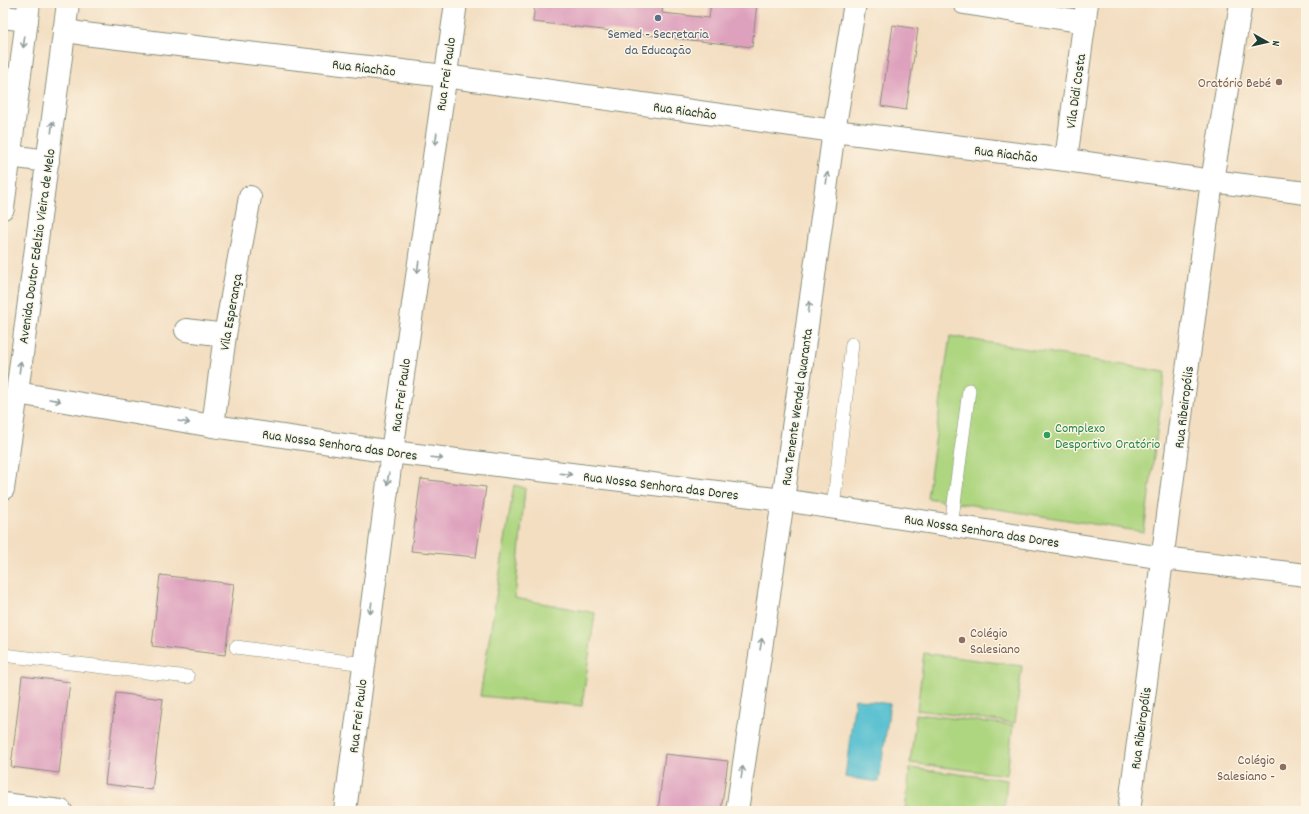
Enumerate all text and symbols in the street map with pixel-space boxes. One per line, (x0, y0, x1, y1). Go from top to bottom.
marker: Semed - Secretaria da Educação (653, 13, 663, 23)
north arrow (1247, 22, 1287, 62)
place label: Semed - Secretaria da Educação (607, 25, 709, 61)
one-way arrow (20, 35, 28, 48)
street label: Rua Frei Paulo (432, 36, 462, 113)
text: N (1267, 39, 1283, 47)
street label: Vila Didi Costa (1062, 52, 1092, 130)
street label: Rua Riachão (331, 55, 397, 83)
place label: Oratório Bebé (1198, 74, 1271, 94)
marker: Oratório Bebé (1274, 77, 1284, 87)
street label: Rua Riachão (652, 98, 718, 126)
one-way arrow (48, 121, 56, 134)
one-way arrow (432, 132, 440, 145)
street label: Rua Riachão (973, 141, 1039, 169)
street label: Avenida Doutor Edelzio Vieira de Melo (14, 147, 62, 345)
one-way arrow (823, 172, 831, 185)
one-way arrow (414, 260, 422, 273)
street label: Vila Esperança (215, 272, 249, 352)
one-way arrow (805, 301, 813, 314)
street label: Rua Tenente Wendel Quaranta (777, 327, 819, 487)
street label: Rua Frei Paulo (387, 357, 417, 434)
one-way arrow (16, 361, 24, 374)
street label: Rua Ribeiropólis (1170, 365, 1200, 449)
one-way arrow (49, 396, 62, 404)
one-way arrow (177, 418, 190, 426)
place label: Complexo Desportivo Oratório (1055, 419, 1160, 455)
street label: Rua Nossa Senhora das Dores (261, 425, 419, 467)
marker: Complexo Desportivo Oratório (1042, 430, 1052, 440)
one-way arrow (430, 454, 443, 462)
street label: Rua Nossa Senhora das Dores (582, 468, 740, 506)
one-way arrow (559, 470, 572, 478)
one-way arrow (384, 472, 392, 485)
street label: Rua Nossa Senhora das Dores (903, 510, 1061, 554)
one-way arrow (367, 601, 375, 614)
place label: Colégio Salesiano (970, 624, 1020, 660)
marker: Colégio Salesiano (957, 635, 967, 645)
one-way arrow (757, 638, 765, 651)
street label: Rua Frei Paulo (345, 678, 373, 754)
street label: Rua Ribeiropólis (1126, 686, 1158, 771)
place label: Colégio Salesiano - (1217, 751, 1275, 787)
marker: Colégio Salesiano - (1278, 762, 1288, 772)
one-way arrow (738, 766, 746, 779)

